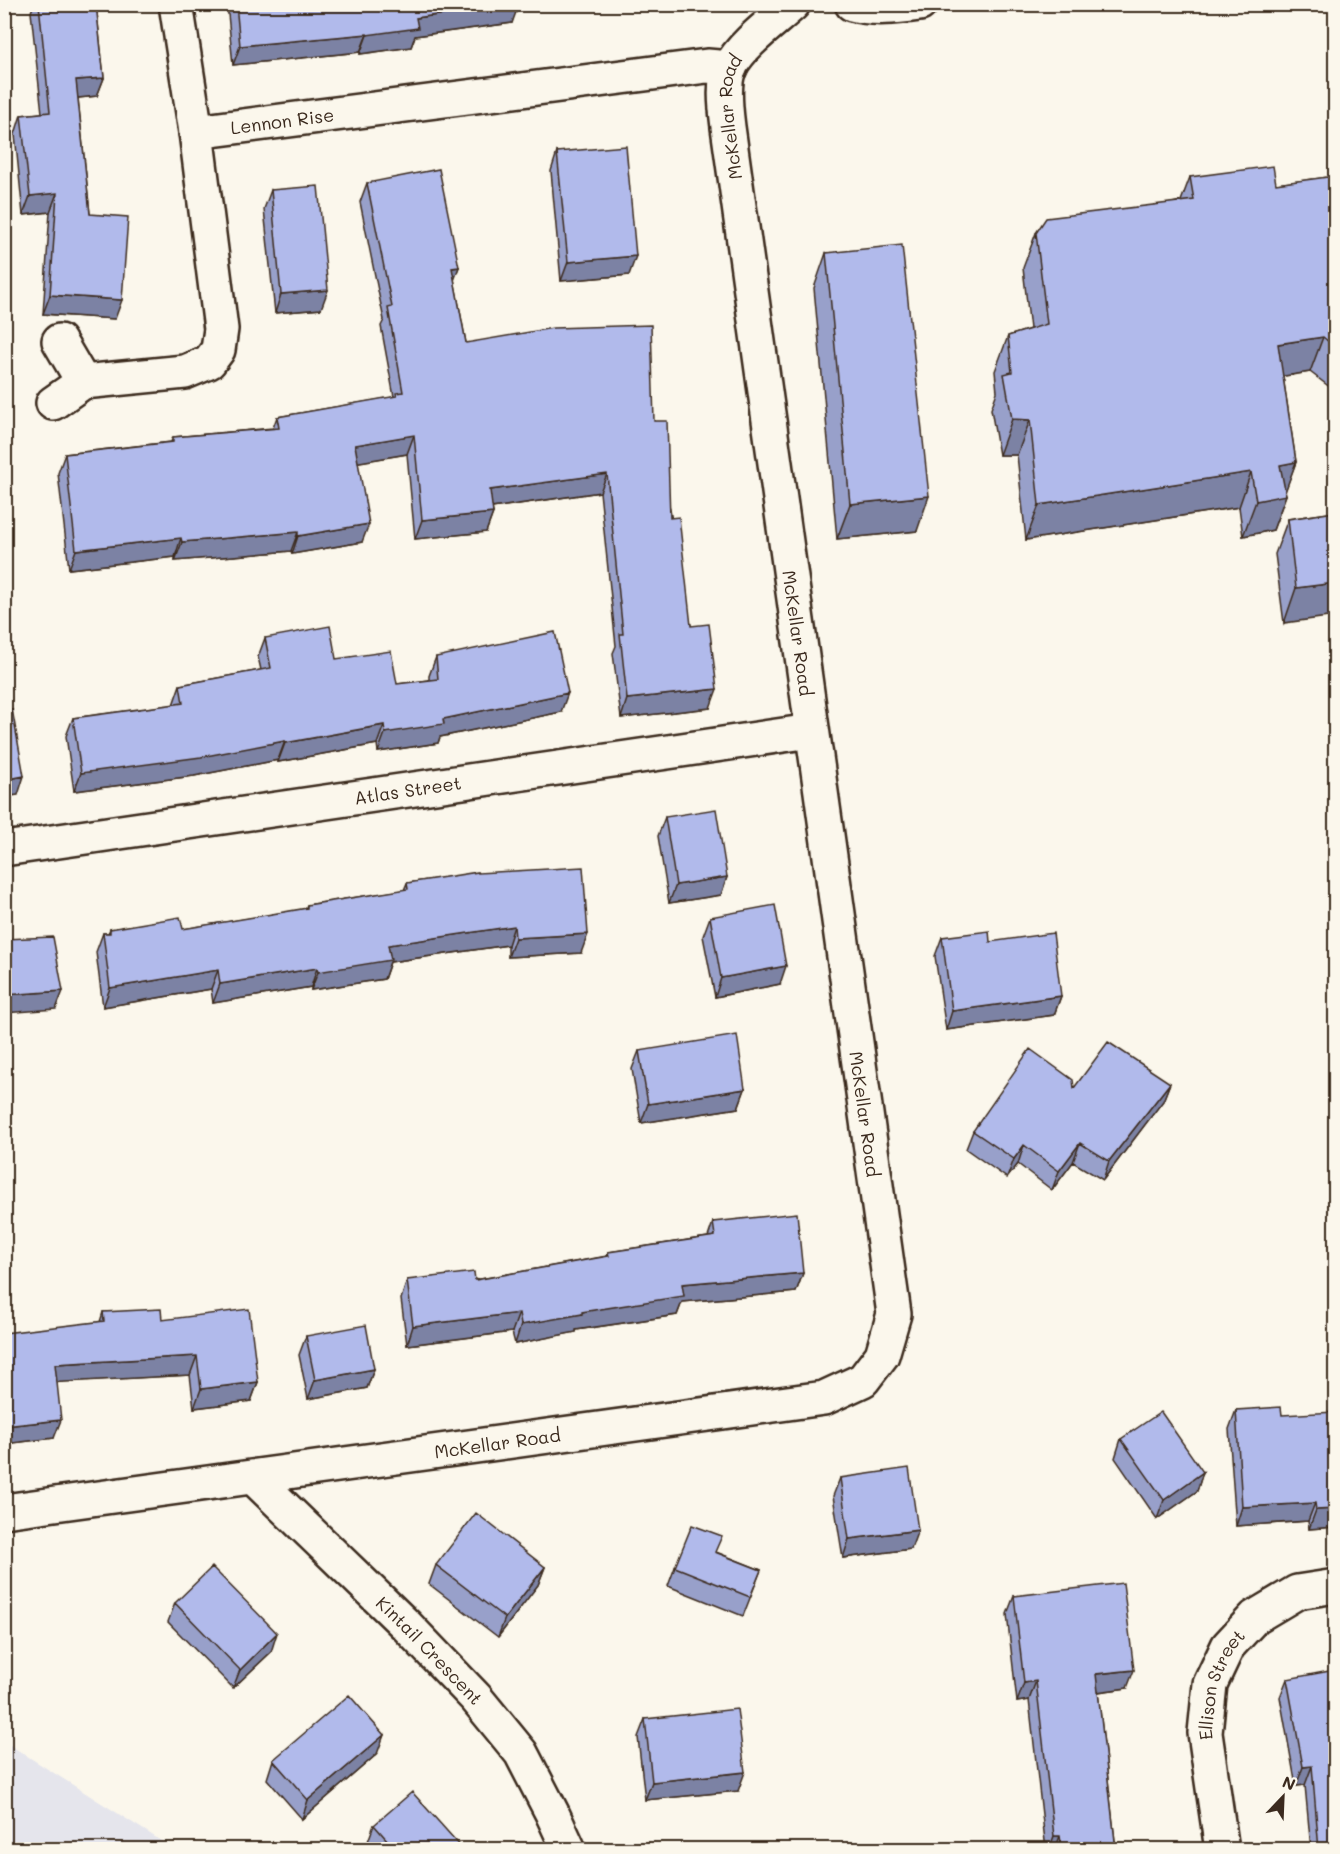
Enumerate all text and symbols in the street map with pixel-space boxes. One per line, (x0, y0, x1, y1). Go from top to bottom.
street label: McKellar Road (713, 49, 747, 181)
street label: Lennon Rise (229, 102, 335, 139)
street label: McKellar Road (777, 569, 819, 697)
street label: Atlas Street (353, 770, 463, 810)
street label: McKellar Road (844, 1050, 886, 1178)
street label: McKellar Road (433, 1422, 562, 1464)
street label: Kintail Crescent (371, 1591, 488, 1709)
street label: Ellison Street (1193, 1624, 1250, 1742)
north arrow (1253, 1767, 1313, 1827)
text: N (1279, 1771, 1299, 1795)

